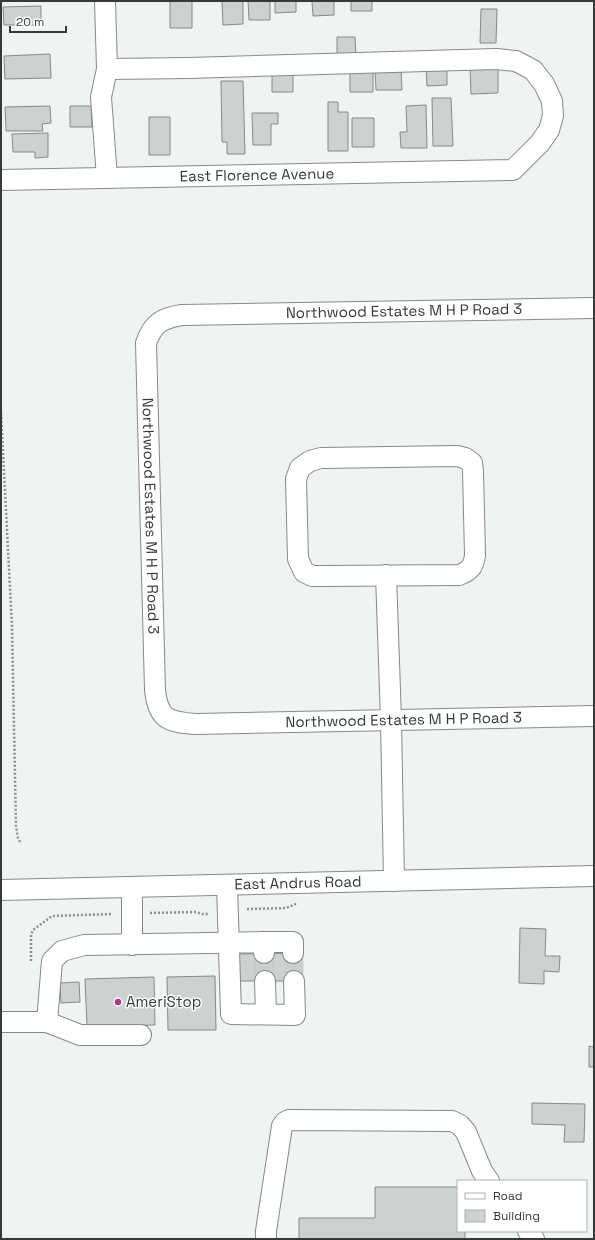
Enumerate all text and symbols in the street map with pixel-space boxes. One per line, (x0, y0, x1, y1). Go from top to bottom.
scale bar (10, 8, 66, 34)
text: 20 m (16, 14, 44, 30)
street label: East Florence Avenue (179, 163, 335, 186)
street label: Northwood Estates M H P Road 3 (286, 299, 522, 322)
street label: Northwood Estates M H P Road 3 (138, 397, 164, 634)
street label: Northwood Estates M H P Road 3 (285, 707, 522, 731)
street label: East Andrus Road (234, 871, 362, 893)
place label: AmeriStop (126, 992, 201, 1011)
marker: AmeriStop (113, 997, 123, 1007)
legend (457, 1180, 587, 1232)
text: Road (493, 1188, 522, 1204)
text: Building (493, 1208, 540, 1224)

